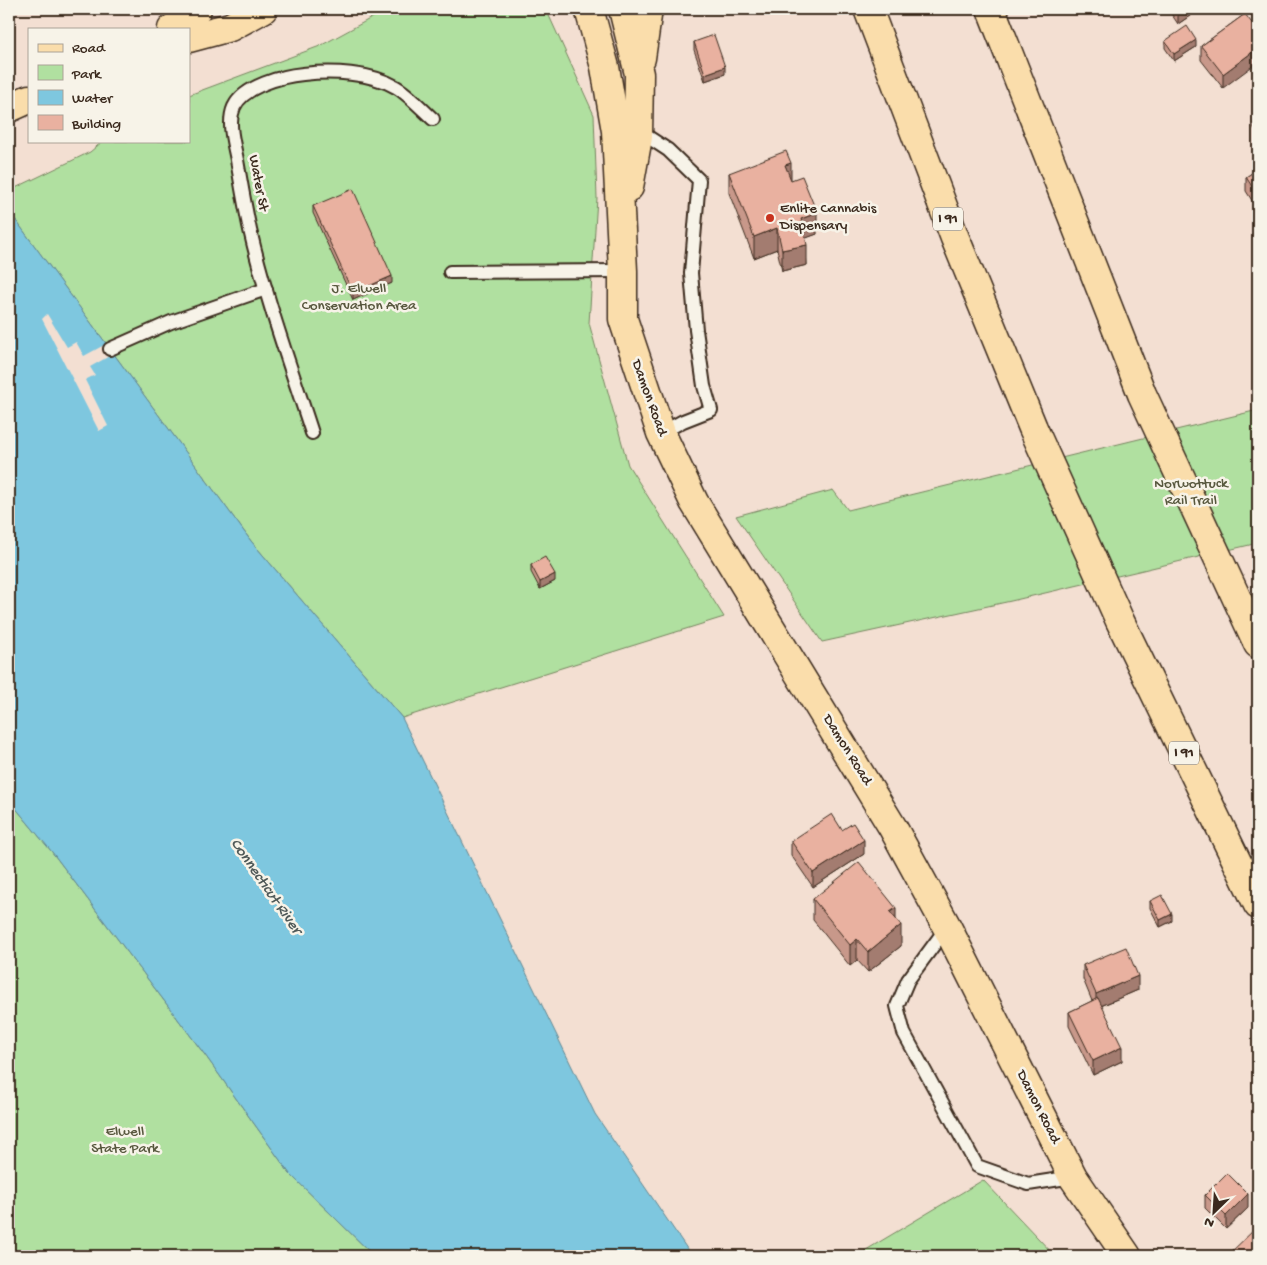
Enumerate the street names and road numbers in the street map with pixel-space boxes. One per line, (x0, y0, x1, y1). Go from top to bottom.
street label: Water St (244, 153, 273, 214)
road number: I 91 (933, 208, 963, 230)
street label: Damon Road (627, 356, 672, 440)
street label: Damon Road (818, 710, 876, 790)
road number: I 91 (1169, 741, 1199, 764)
street label: Damon Road (1011, 1066, 1065, 1148)

